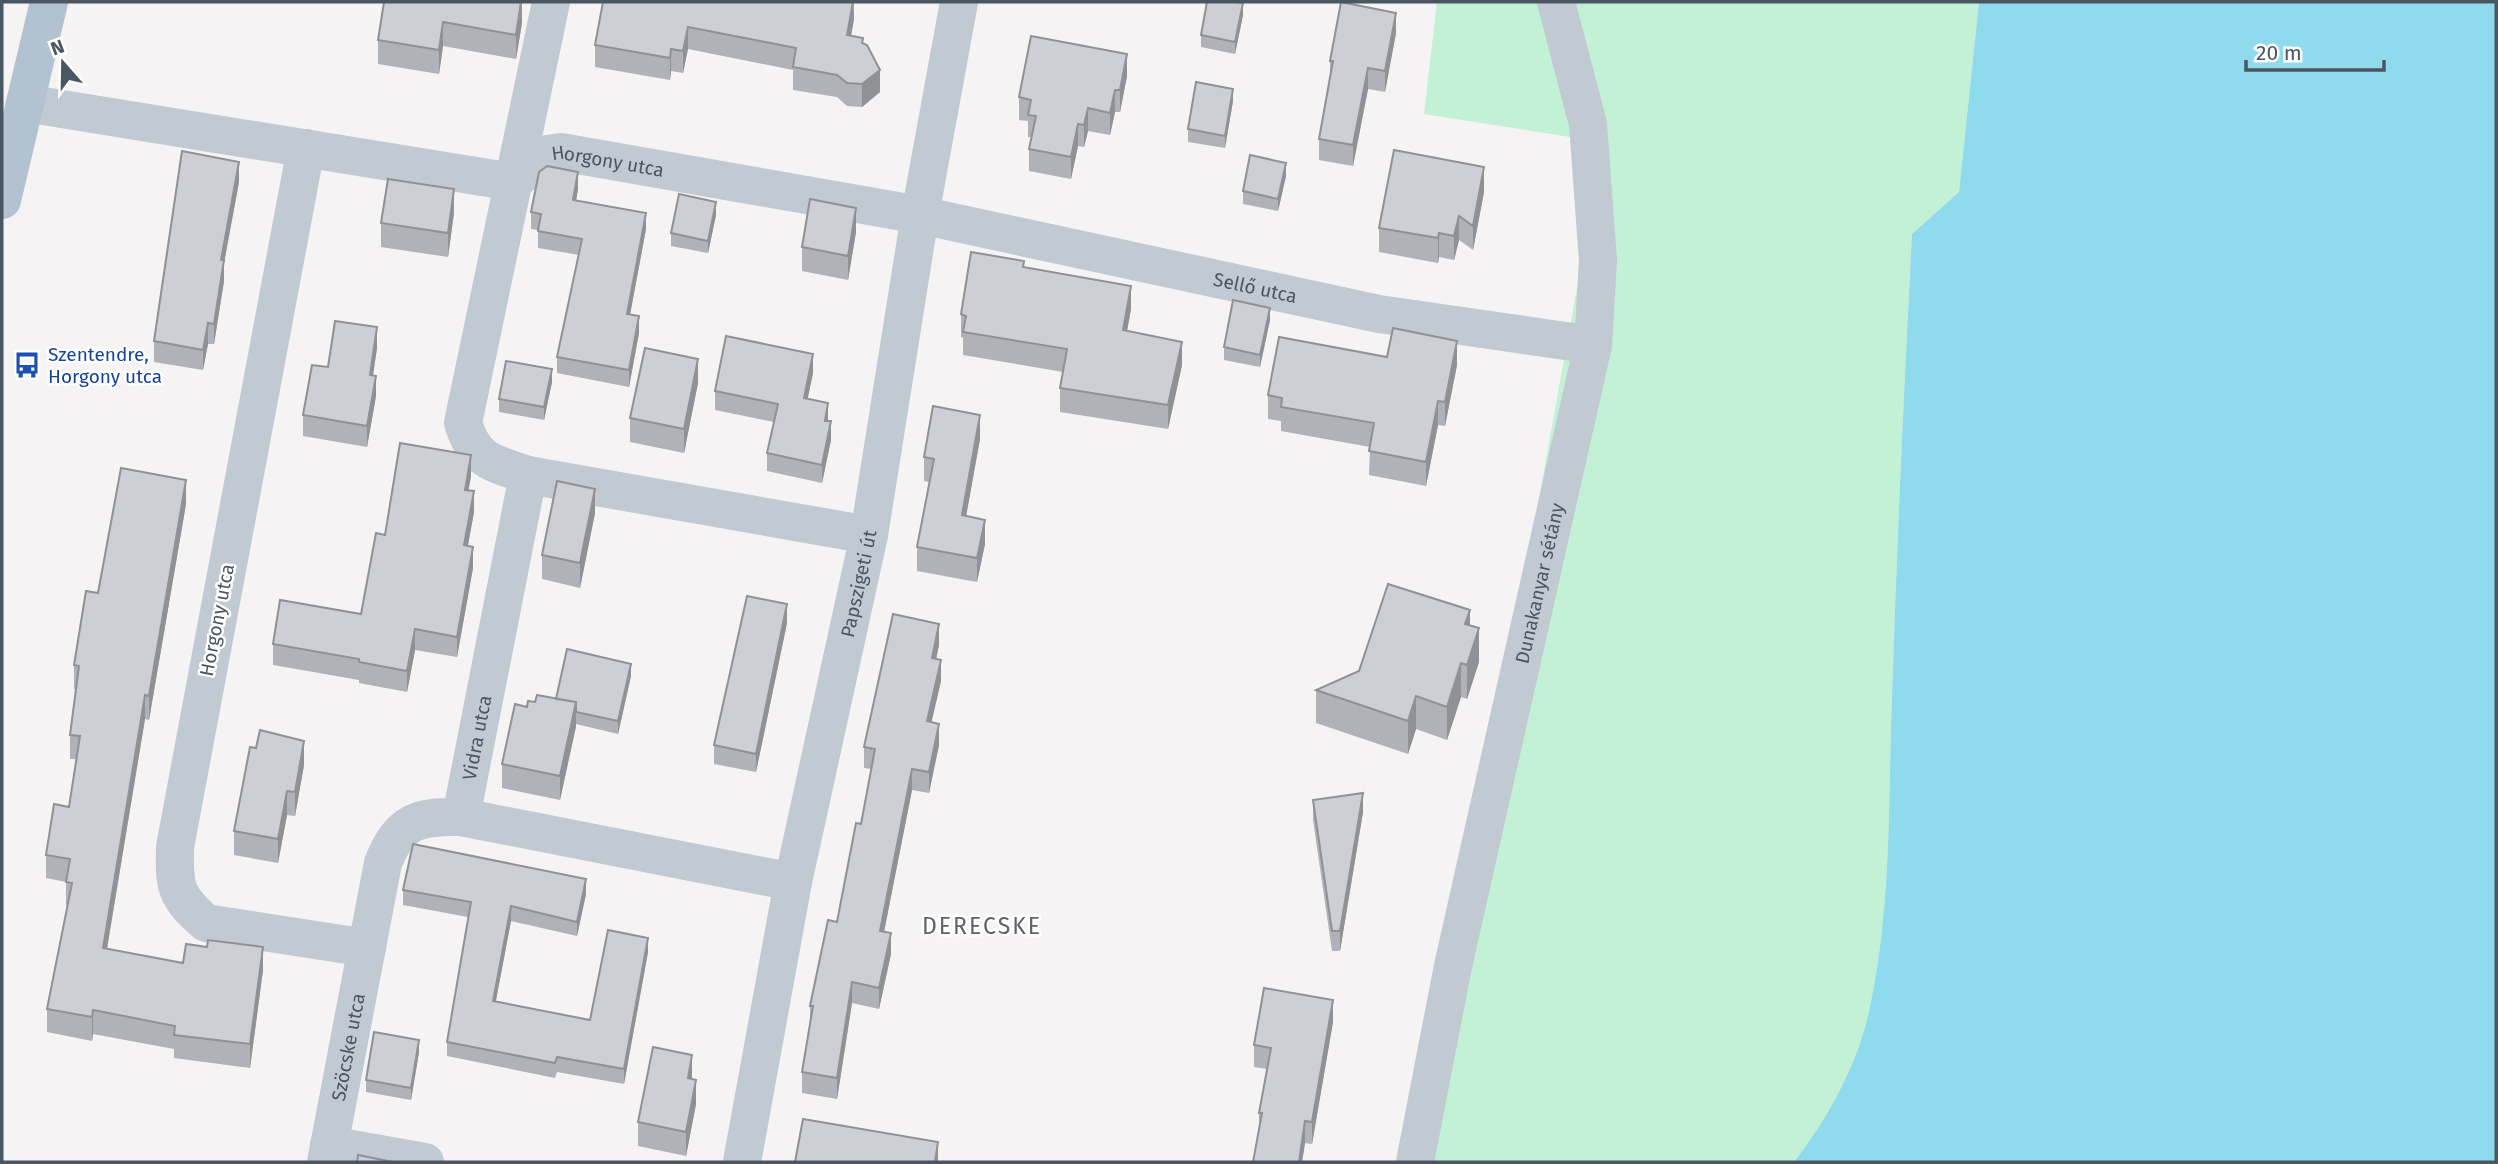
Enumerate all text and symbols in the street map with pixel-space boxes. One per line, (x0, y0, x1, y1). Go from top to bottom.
north arrow (28, 28, 98, 98)
scale bar (2246, 28, 2384, 72)
text: N (47, 35, 67, 60)
text: 20 m (2256, 40, 2302, 66)
street label: Horgony utca (550, 140, 666, 181)
street label: Sellő utca (1211, 267, 1299, 307)
place label: Szentendre, Horgony utca (48, 343, 162, 388)
bus stop icon: Szentendre, Horgony utca (12, 350, 42, 380)
street label: Dunakanyar sétány (1510, 500, 1569, 666)
street label: Papszigeti út (835, 528, 881, 640)
street label: Horgony utca (195, 562, 239, 678)
street label: Vidra utca (457, 693, 496, 782)
district label: DERECSKE (922, 912, 1042, 940)
street label: Szöcske utca (326, 991, 369, 1103)

